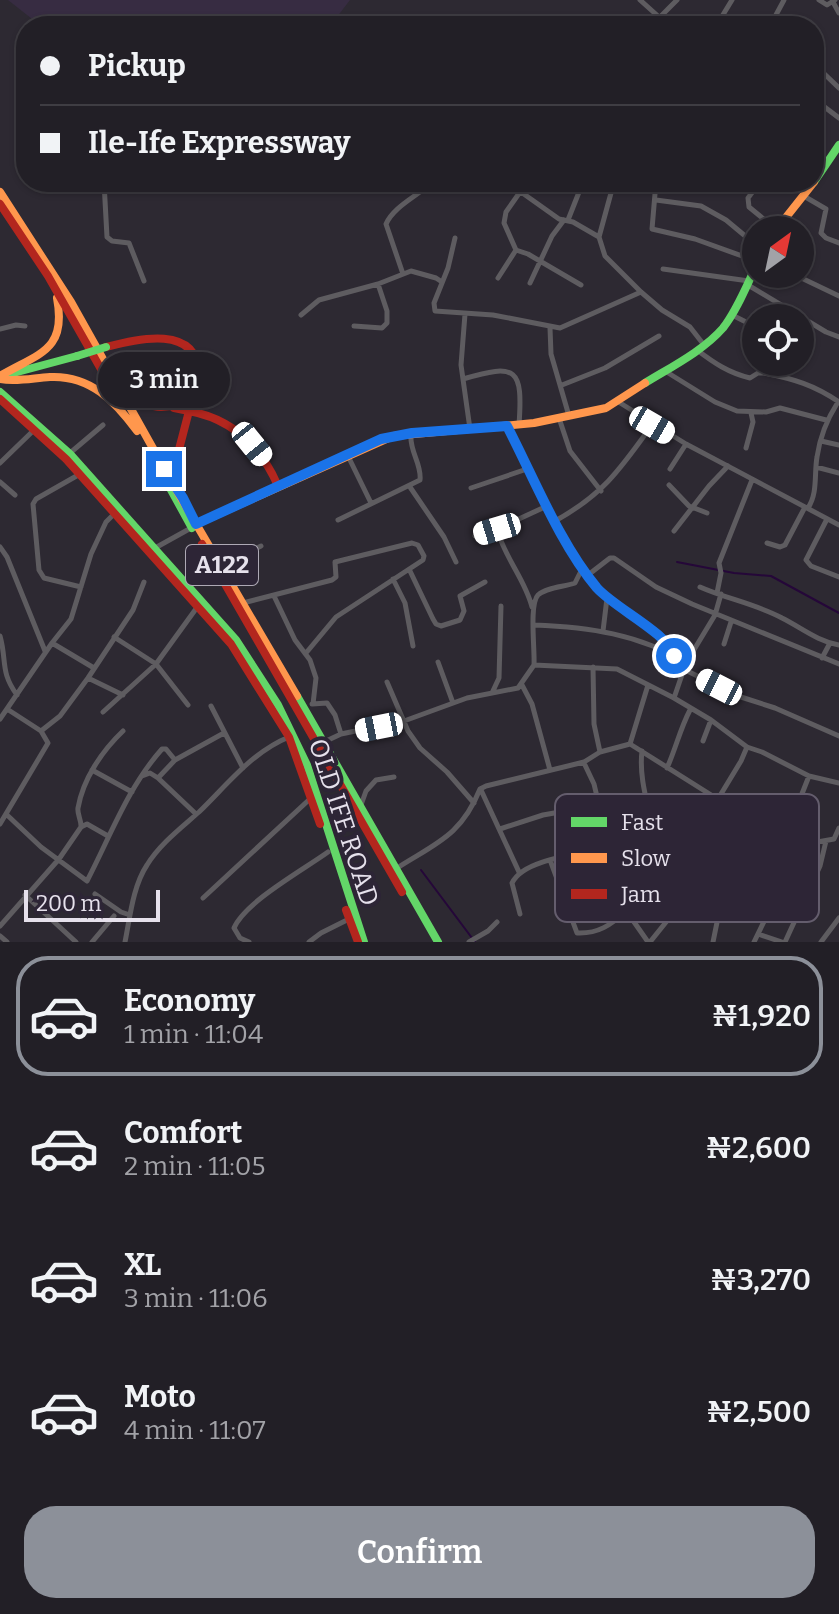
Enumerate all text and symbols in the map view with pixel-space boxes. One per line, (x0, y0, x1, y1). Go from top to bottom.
text: Pickup (88, 48, 186, 84)
text: Ile-Ife Expressway (88, 125, 350, 161)
north arrow (742, 216, 814, 288)
map controls (742, 216, 814, 376)
button: locate (742, 304, 814, 376)
callout: 3 min (98, 353, 230, 409)
text: 3 min (129, 364, 199, 395)
car (625, 403, 679, 447)
car (228, 418, 276, 470)
route end (146, 451, 182, 487)
car (471, 511, 523, 547)
road number: A122 (186, 545, 258, 585)
route start (656, 638, 692, 674)
car (692, 665, 746, 709)
car (353, 711, 405, 743)
street label: OLD IFE ROAD (302, 735, 385, 910)
legend (555, 794, 819, 922)
text: Fast (621, 809, 663, 836)
text: Slow (621, 845, 671, 872)
text: Jam (620, 881, 661, 908)
scale bar (24, 886, 160, 922)
text: 200 m (36, 890, 102, 917)
icon: car (28, 980, 100, 1052)
text: Economy (124, 983, 255, 1019)
text: ₦1,920 (711, 998, 811, 1034)
text: 1 min · 11:04 (124, 1019, 263, 1050)
icon: car (28, 1112, 100, 1184)
text: Comfort (124, 1115, 242, 1151)
text: ₦2,600 (705, 1130, 811, 1166)
text: 2 min · 11:05 (124, 1151, 265, 1182)
icon: car (28, 1244, 100, 1316)
text: XL (124, 1247, 161, 1283)
text: ₦3,270 (710, 1262, 811, 1298)
text: 3 min · 11:06 (124, 1283, 267, 1314)
icon: car (28, 1376, 100, 1448)
text: Moto (124, 1379, 196, 1415)
text: ₦2,500 (706, 1394, 811, 1430)
text: 4 min · 11:07 (124, 1415, 266, 1446)
button: Confirm (24, 1506, 815, 1598)

